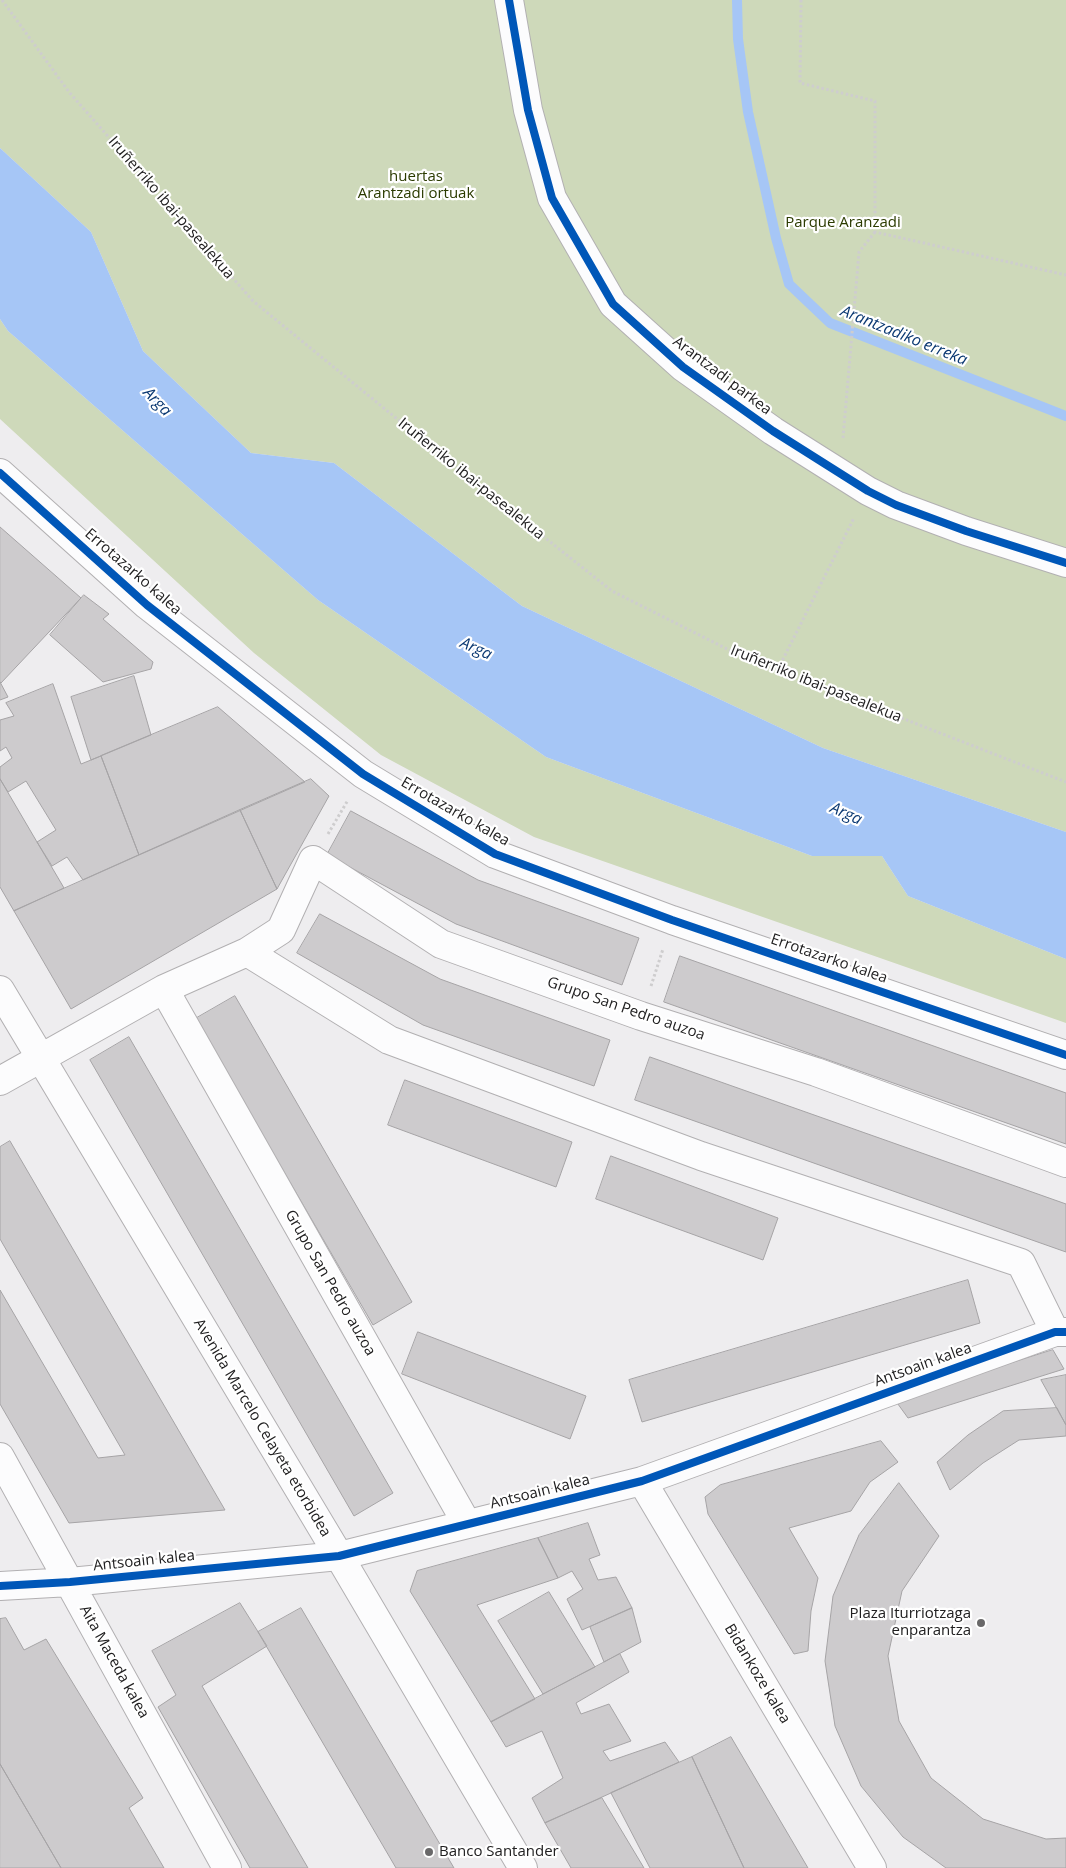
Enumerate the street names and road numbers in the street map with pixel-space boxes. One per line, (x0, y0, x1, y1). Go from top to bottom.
street label: Iruñerriko ibai-pasealekua (104, 133, 238, 283)
street label: Arantzadi parkea (669, 333, 775, 419)
street label: Iruñerriko ibai-pasealekua (394, 414, 548, 544)
street label: Errotazarko kalea (81, 525, 185, 619)
street label: Iruñerriko ibai-pasealekua (728, 641, 904, 727)
street label: Errotazarko kalea (398, 774, 512, 850)
street label: Errotazarko kalea (768, 931, 890, 987)
street label: Grupo San Pedro auzoa (545, 974, 707, 1044)
street label: Grupo San Pedro auzoa (281, 1207, 379, 1359)
street label: Avenida Marcelo Celayeta etorbidea (190, 1316, 334, 1540)
street label: Antsoain kalea (872, 1339, 974, 1391)
street label: Antsoain kalea (488, 1471, 592, 1513)
street label: Antsoain kalea (92, 1547, 196, 1575)
street label: Aita Maceda kalea (75, 1602, 153, 1722)
street label: Bidankoze kalea (720, 1621, 794, 1727)

